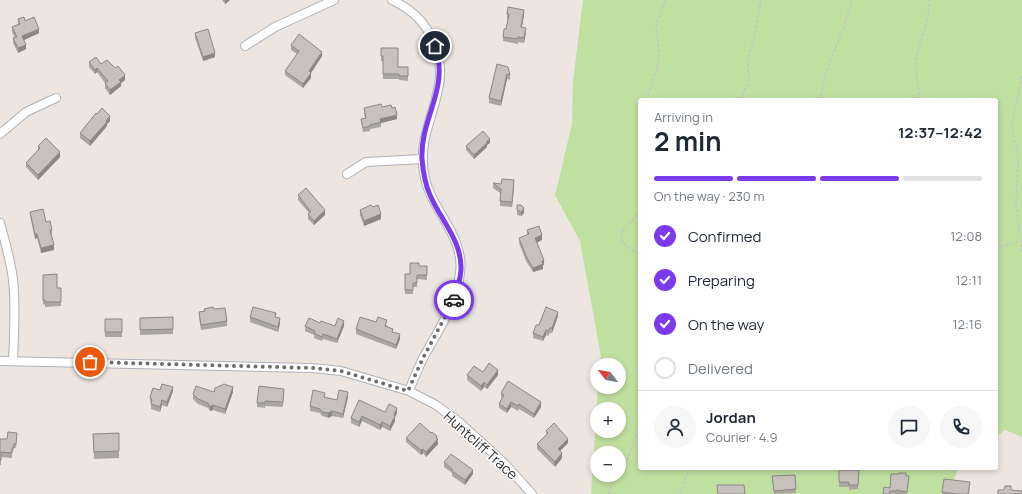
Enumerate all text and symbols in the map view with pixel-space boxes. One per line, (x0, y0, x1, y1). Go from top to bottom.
pin (418, 29, 452, 63)
icon: home (424, 35, 446, 57)
text: Arriving in (654, 108, 713, 126)
text: 12:37–12:42 (898, 122, 982, 143)
text: 2 min (654, 123, 722, 159)
text: On the way · 230 m (654, 187, 764, 205)
icon: check (654, 225, 676, 247)
text: Confirmed (688, 226, 761, 247)
text: 12:08 (950, 227, 982, 245)
icon: check (654, 269, 676, 291)
text: Preparing (688, 270, 755, 291)
text: 12:11 (955, 271, 982, 289)
courier (434, 280, 474, 320)
icon: car (443, 289, 465, 311)
icon: check (654, 313, 676, 335)
text: On the way (688, 314, 764, 335)
text: 12:16 (952, 315, 982, 333)
pin (73, 345, 107, 379)
icon: bag (79, 351, 101, 373)
north arrow (590, 358, 626, 394)
map controls (590, 358, 626, 482)
text: Delivered (688, 358, 753, 379)
button: + (590, 402, 626, 438)
button: person (654, 406, 696, 448)
button: chat (888, 406, 930, 448)
button: phone (940, 406, 982, 448)
street label: Huntcliff Trace (440, 407, 522, 483)
text: Jordan (706, 407, 756, 428)
text: Courier · 4.9 (706, 428, 778, 446)
button: − (590, 446, 626, 482)

